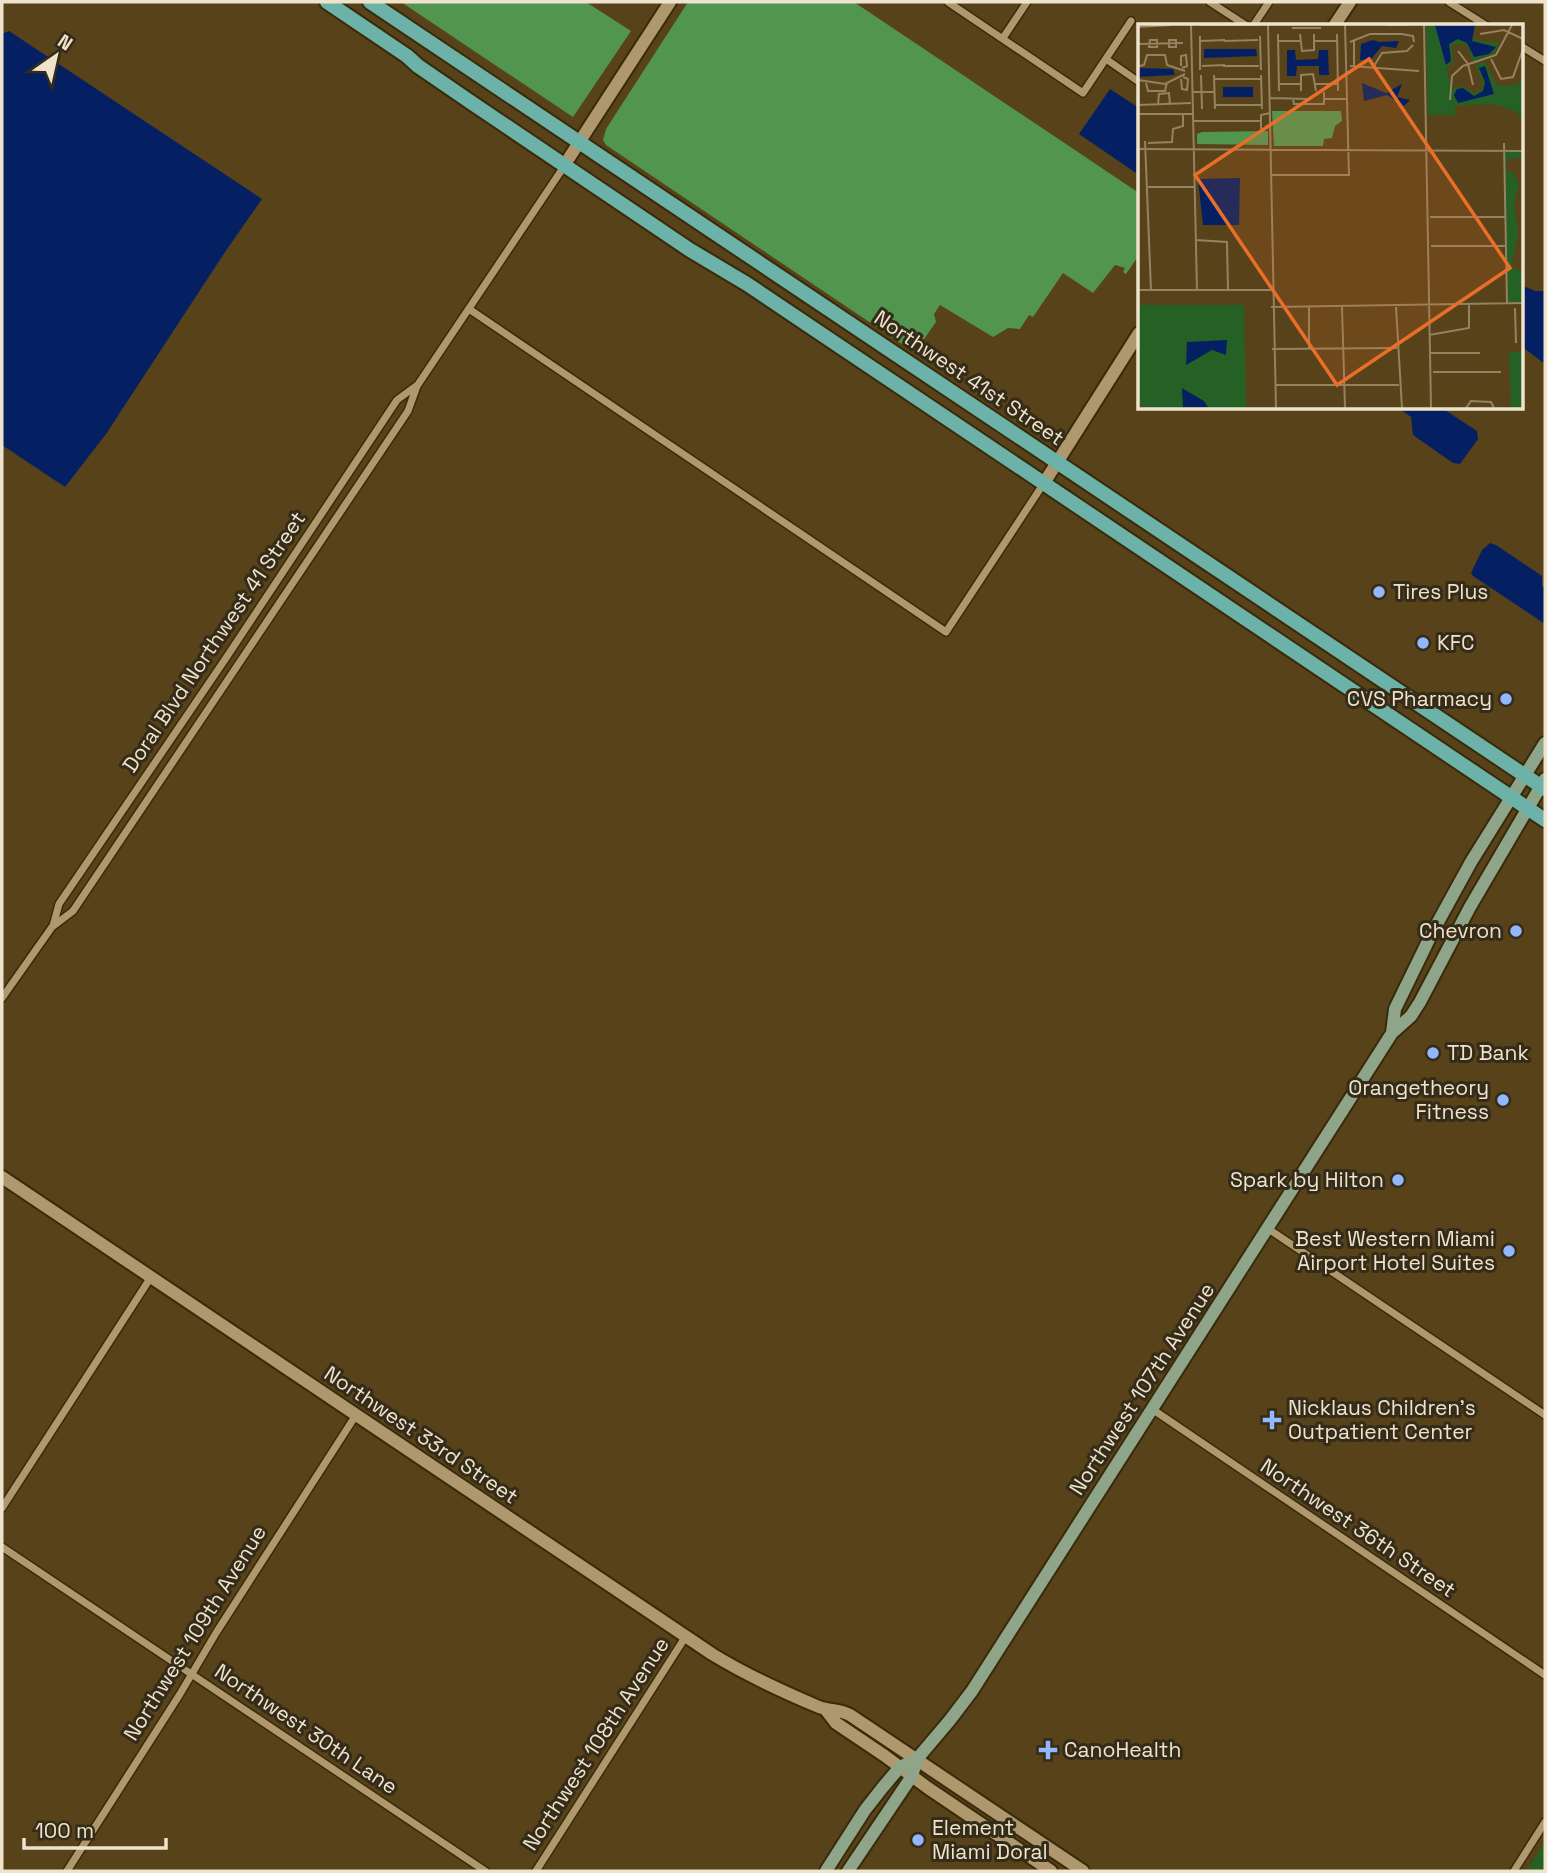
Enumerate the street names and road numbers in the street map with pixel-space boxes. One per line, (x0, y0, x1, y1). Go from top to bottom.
street label: Northwest 41st Street (869, 304, 1070, 451)
street label: Doral Blvd Northwest 41 Street (116, 506, 311, 777)
street label: Northwest 107th Avenue (1063, 1277, 1220, 1500)
street label: Northwest 33rd Street (319, 1360, 523, 1510)
street label: Northwest 36th Street (1255, 1452, 1461, 1603)
street label: Northwest 109th Avenue (117, 1520, 272, 1746)
street label: Northwest 108th Avenue (516, 1632, 675, 1856)
street label: Northwest 30th Lane (210, 1657, 403, 1800)

